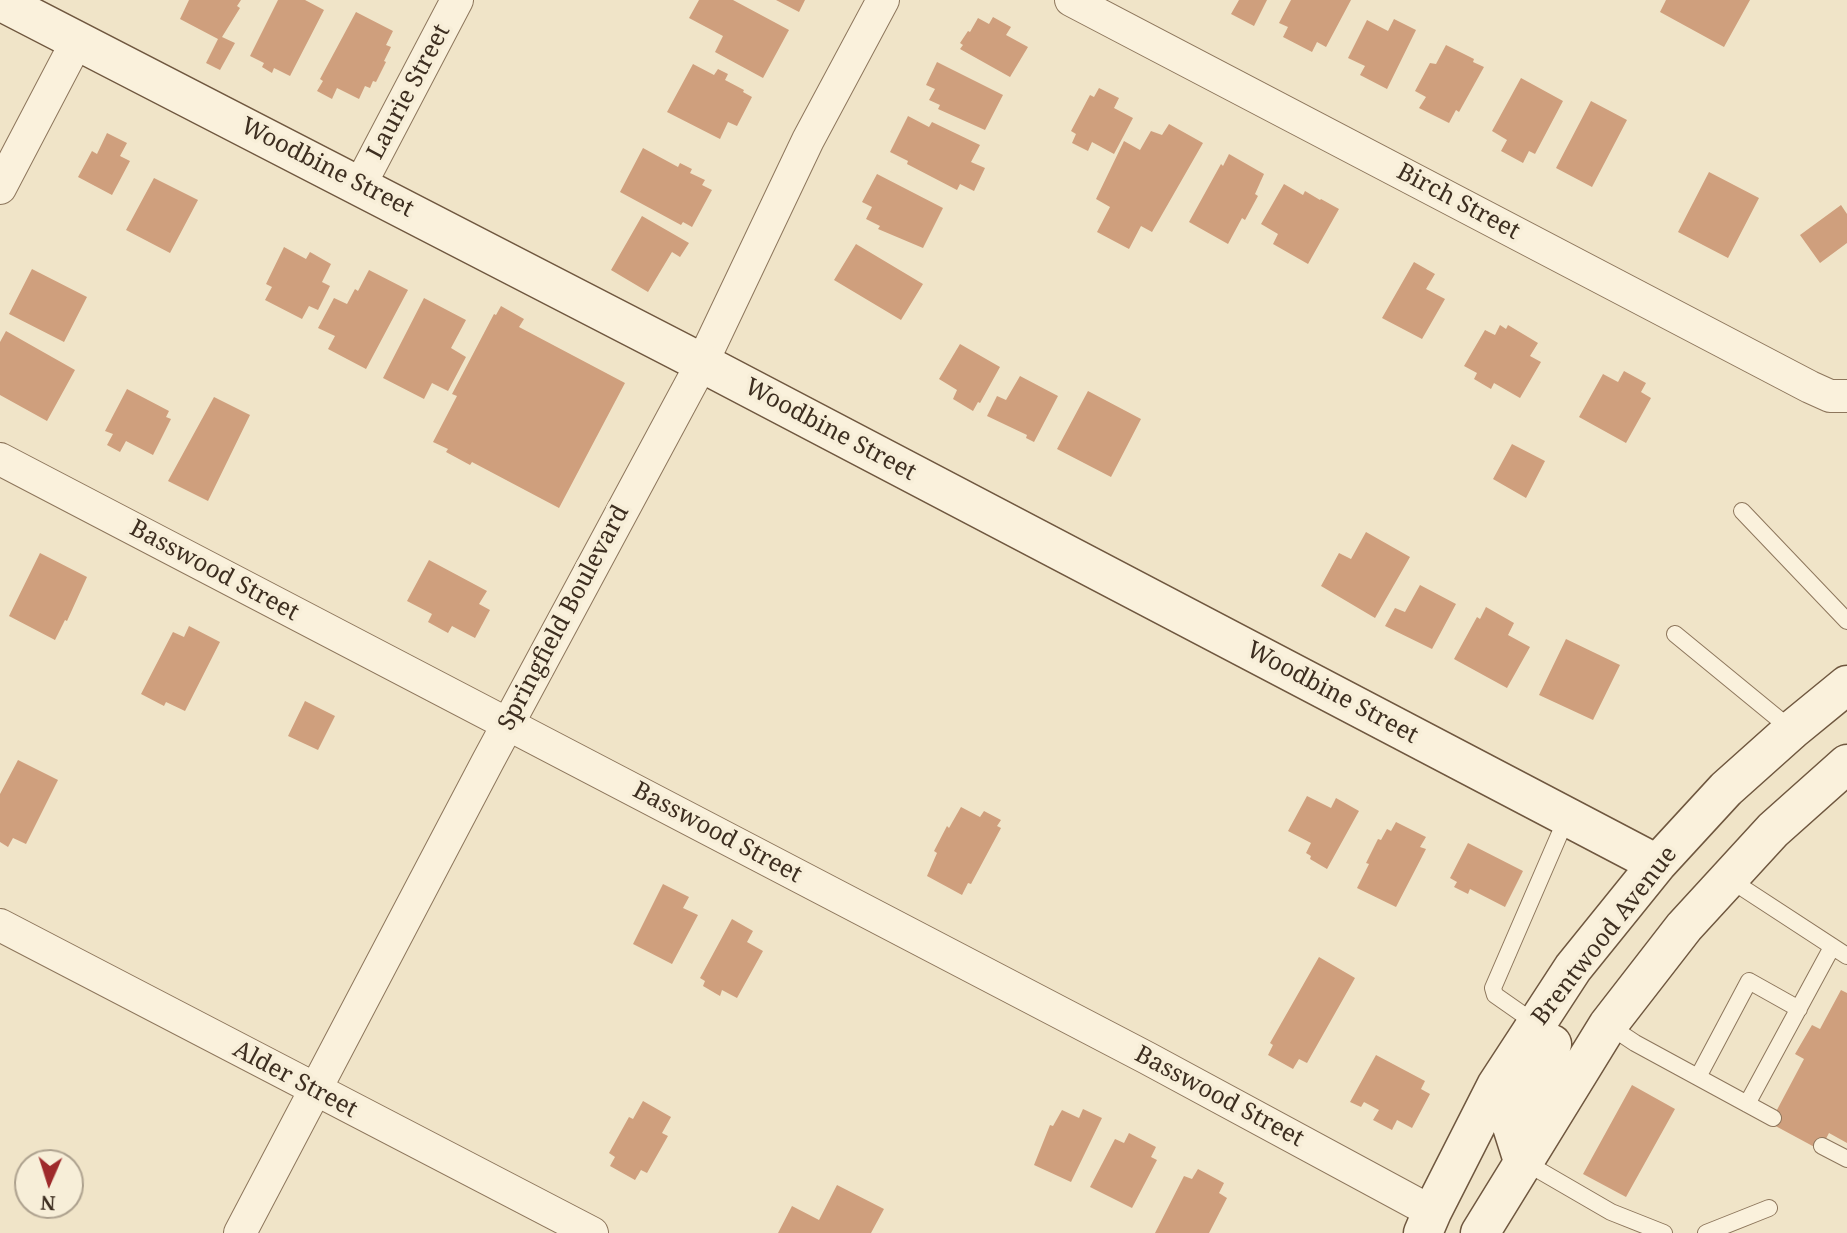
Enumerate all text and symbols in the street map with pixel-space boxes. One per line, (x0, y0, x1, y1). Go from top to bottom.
street label: Laurie Street (361, 20, 457, 164)
street label: Woodbine Street (236, 112, 418, 224)
street label: Birch Street (1392, 158, 1524, 246)
street label: Woodbine Street (739, 373, 921, 487)
street label: Springfield Boulevard (492, 500, 636, 736)
street label: Basswood Street (125, 514, 303, 628)
street label: Woodbine Street (1241, 636, 1423, 750)
street label: Basswood Street (628, 776, 806, 890)
street label: Brentwood Avenue (1526, 841, 1684, 1031)
street label: Alder Street (228, 1035, 362, 1125)
street label: Basswood Street (1130, 1040, 1308, 1154)
north arrow (14, 1149, 84, 1219)
text: N (40, 1190, 56, 1216)

